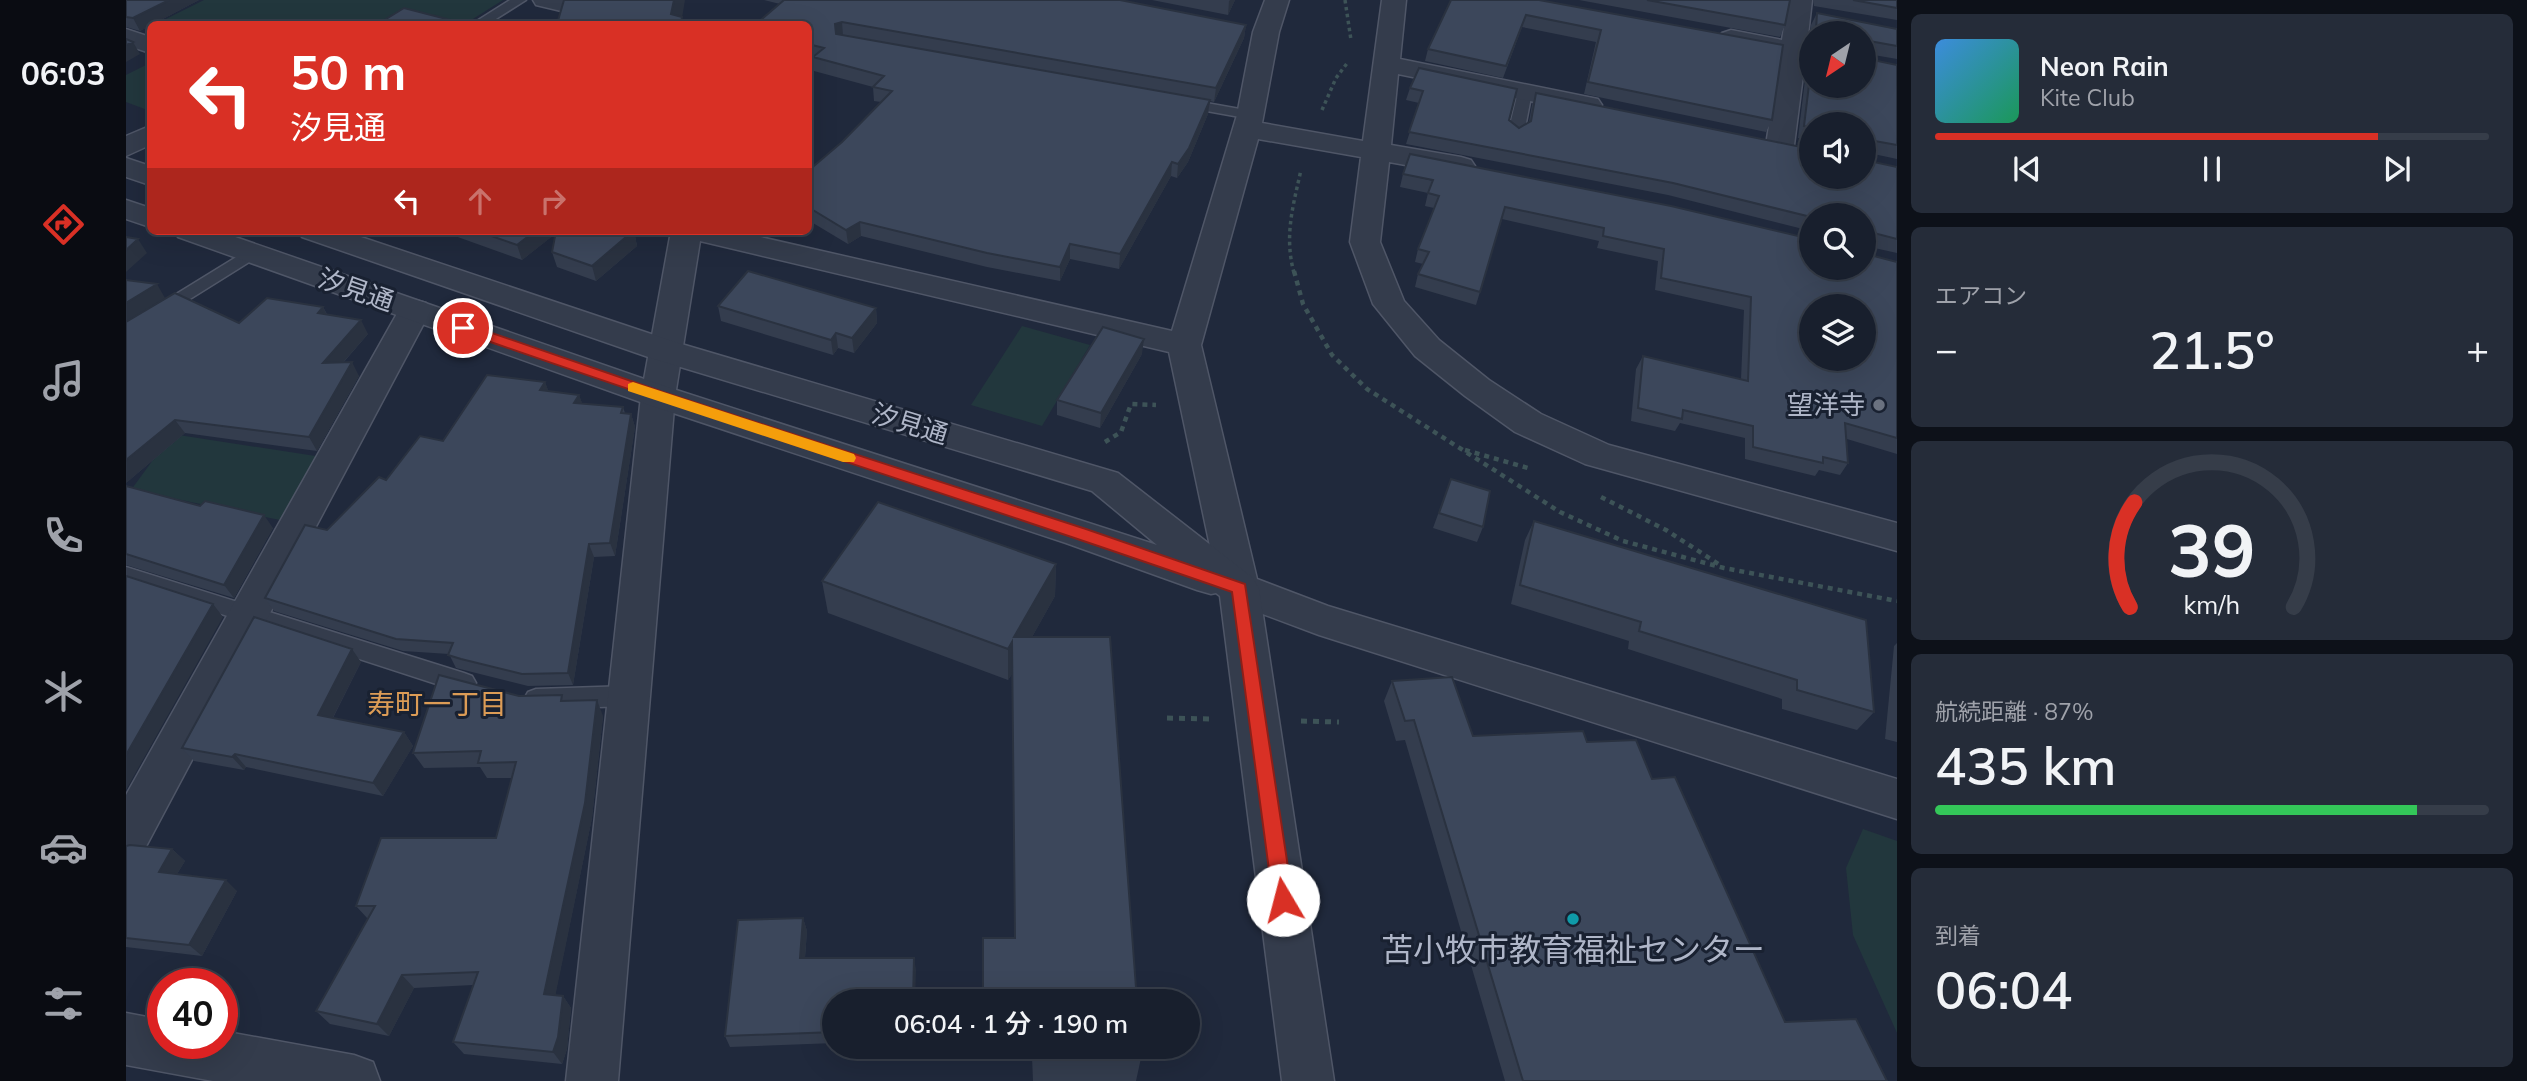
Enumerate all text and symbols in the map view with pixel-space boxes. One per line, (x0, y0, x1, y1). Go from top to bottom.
north arrow (1799, 21, 1876, 98)
map controls (1799, 21, 1876, 371)
text: 50 m (290, 41, 406, 102)
icon: left (175, 49, 266, 140)
text: Neon Rain (2040, 50, 2169, 83)
text: 06:03 (21, 53, 105, 93)
text: Kite Club (2040, 83, 2135, 112)
text: 汐見通 (290, 107, 386, 147)
button: sound (1799, 112, 1876, 189)
icon: previous (2008, 150, 2046, 188)
icon: pause (2193, 150, 2231, 188)
icon: next (2378, 150, 2416, 188)
icon: left (388, 182, 426, 220)
icon: ahead (461, 182, 499, 220)
icon: right (534, 182, 572, 220)
icon: directions (39, 200, 88, 249)
button: search (1799, 203, 1876, 280)
street label: 汐見通 (314, 261, 398, 318)
text: エアコン (1935, 281, 2027, 310)
button: layers (1799, 294, 1876, 371)
pin (433, 298, 493, 358)
icon: arrive (444, 309, 482, 347)
text: 21.5° (2149, 317, 2275, 382)
text: − (1935, 325, 1958, 373)
text: + (2466, 325, 2489, 373)
icon: music (39, 356, 88, 405)
place label: 望洋寺 (1787, 388, 1865, 421)
street label: 汐見通 (868, 396, 952, 451)
marker: 望洋寺 (1871, 397, 1887, 413)
text: 39 (2168, 504, 2256, 595)
icon: phone (39, 511, 88, 560)
text: km/h (2184, 588, 2240, 619)
icon: climate (39, 667, 88, 716)
district label: 寿町一丁目 (367, 686, 507, 721)
text: 航続距離 · 87% (1935, 697, 2093, 726)
text: 435 km (1935, 733, 2116, 798)
icon: car (39, 823, 88, 872)
position arrow (1246, 863, 1320, 937)
marker: 苫小牧市教育福祉センター (1565, 911, 1581, 927)
text: 到着 (1935, 921, 1981, 950)
place label: 苫小牧市教育福祉センター (1381, 929, 1765, 969)
text: 06:04 (1935, 957, 2072, 1022)
speed limit sign: 40 (147, 968, 238, 1059)
icon: filters (39, 979, 88, 1028)
text: 06:04 · 1 分 · 190 m (894, 1007, 1128, 1040)

